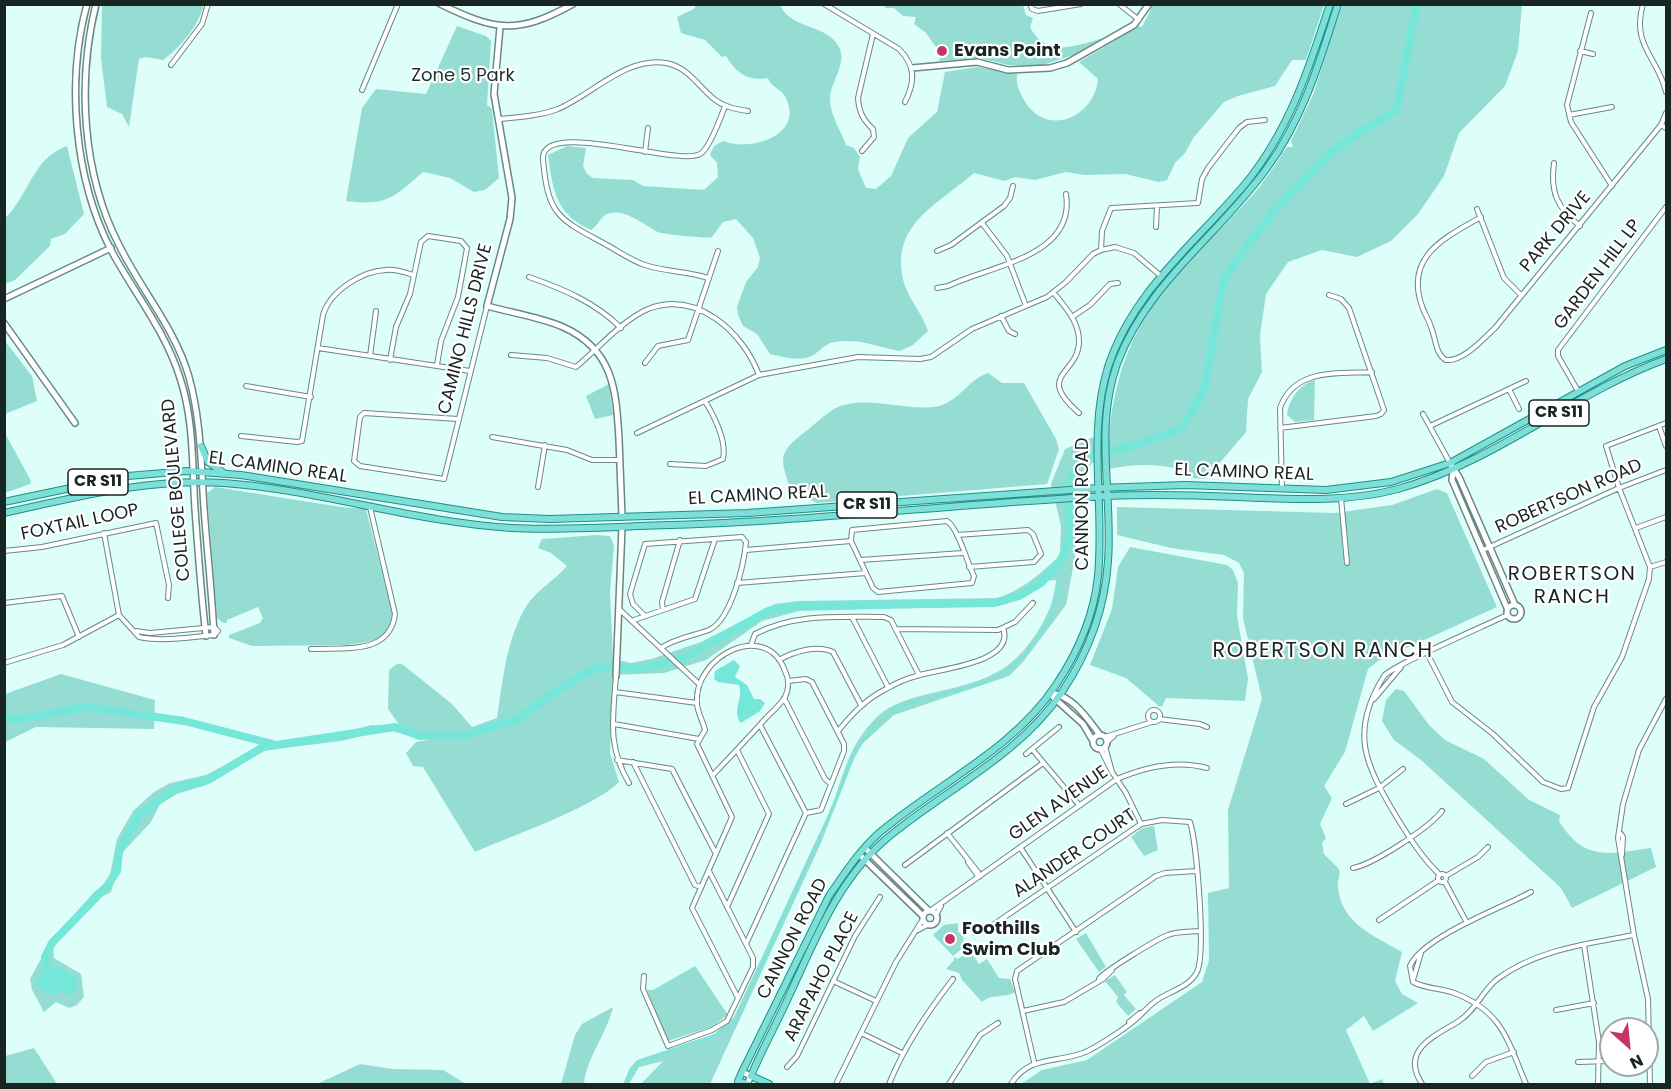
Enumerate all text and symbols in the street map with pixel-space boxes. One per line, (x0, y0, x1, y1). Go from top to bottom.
place label: Evans Point (954, 40, 1061, 62)
marker: Evans Point (935, 44, 949, 58)
park label: Zone 5 Park (411, 65, 515, 87)
street label: PARK DRIVE (1516, 187, 1596, 277)
street label: GARDEN HILL LP (1550, 216, 1646, 334)
street label: CAMINO HILLS DRIVE (434, 242, 498, 416)
street label: COLLEGE BOULEVARD (158, 398, 196, 582)
road number: CR S11 (1529, 400, 1589, 426)
street label: CANNON ROAD (1072, 438, 1094, 570)
street label: EL CAMINO REAL (207, 448, 349, 488)
street label: ROBERTSON ROAD (1492, 455, 1646, 539)
street label: EL CAMINO REAL (1174, 460, 1314, 486)
road number: CR S11 (68, 469, 128, 495)
street label: EL CAMINO REAL (688, 482, 828, 510)
road number: CR S11 (837, 492, 897, 518)
street label: FOXTAIL LOOP (19, 500, 141, 546)
district label: ROBERTSON RANCH (1508, 563, 1636, 610)
district label: ROBERTSON RANCH (1212, 639, 1434, 665)
street label: GLEN AVENUE (1005, 762, 1113, 846)
street label: ALANDER COURT (1010, 805, 1140, 903)
street label: CANNON ROAD (753, 875, 833, 1003)
street label: ARAPAHO PLACE (780, 909, 864, 1045)
place label: Foothills Swim Club (962, 918, 1060, 960)
marker: Foothills Swim Club (943, 932, 957, 946)
north arrow (1599, 1017, 1659, 1077)
text: N (1626, 1049, 1647, 1075)

